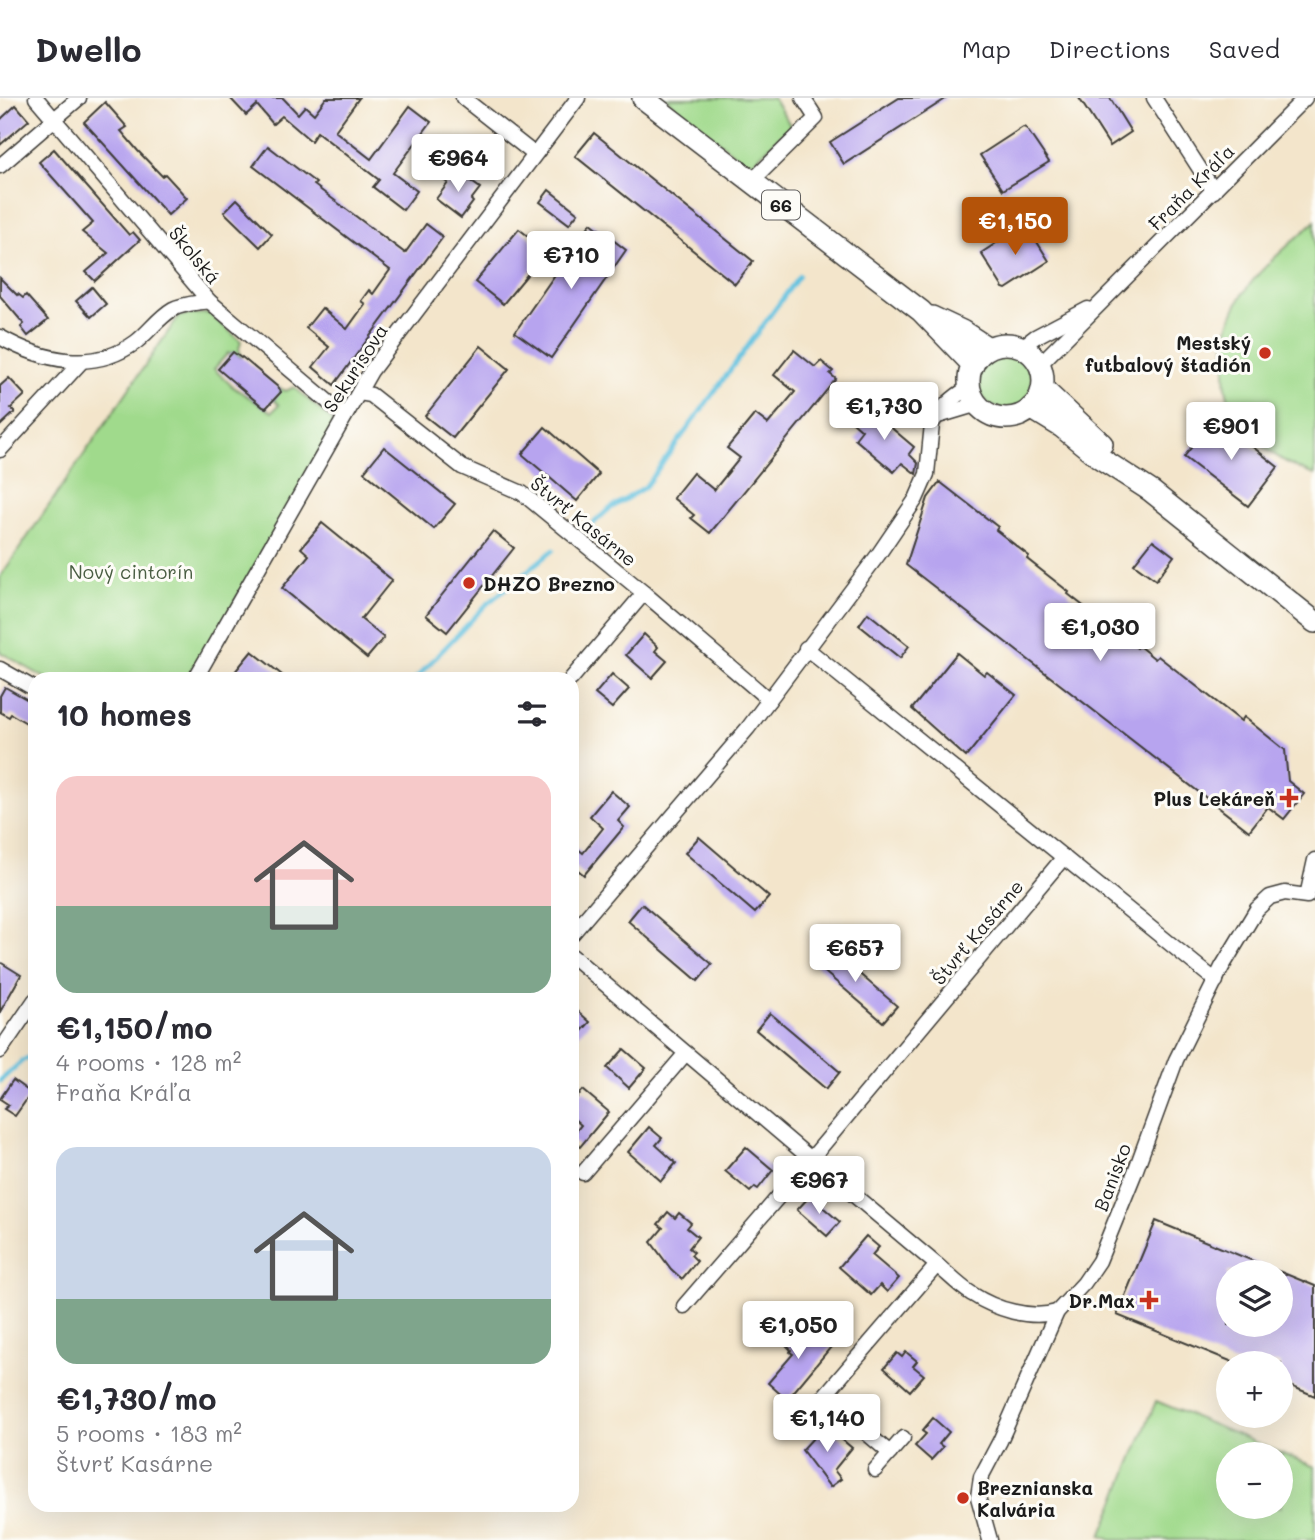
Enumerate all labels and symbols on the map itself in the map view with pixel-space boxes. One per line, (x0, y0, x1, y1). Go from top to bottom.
pin: €964 (417, 134, 499, 194)
street label: Fraňa Kráľa (1143, 139, 1239, 235)
road number: 66 (762, 190, 800, 220)
pin: €1,150 (958, 198, 1072, 257)
street label: Školská (164, 221, 226, 289)
pin: €710 (530, 232, 612, 291)
street label: Sekurisova (317, 319, 393, 417)
place label: Mestský futbalový štadión (1085, 330, 1251, 377)
marker: Mestský futbalový štadión (1257, 345, 1273, 361)
pin: €1,730 (827, 382, 941, 442)
pin: €901 (1190, 402, 1272, 462)
street label: Štvrť Kasárne (526, 470, 642, 572)
park label: Nový cintorín (69, 559, 193, 584)
place label: DHZO Brezno (483, 571, 615, 596)
marker: DHZO Brezno (461, 575, 477, 591)
pin: €1,030 (1043, 603, 1157, 663)
place label: Plus Lekáreň (1153, 786, 1275, 811)
marker: Plus Lekáreň (1281, 790, 1297, 806)
street label: Štvrť Kasárne (926, 874, 1028, 990)
pin: €657 (814, 924, 896, 984)
street label: Banisko (1088, 1140, 1136, 1214)
pin: €967 (778, 1156, 860, 1216)
place label: Dr.Max (1069, 1288, 1135, 1313)
marker: Dr.Max (1141, 1292, 1157, 1308)
pin: €1,050 (741, 1302, 855, 1361)
pin: €1,140 (770, 1394, 884, 1454)
place label: Breznianska Kalvária (977, 1475, 1093, 1522)
marker: Breznianska Kalvária (955, 1490, 971, 1506)

